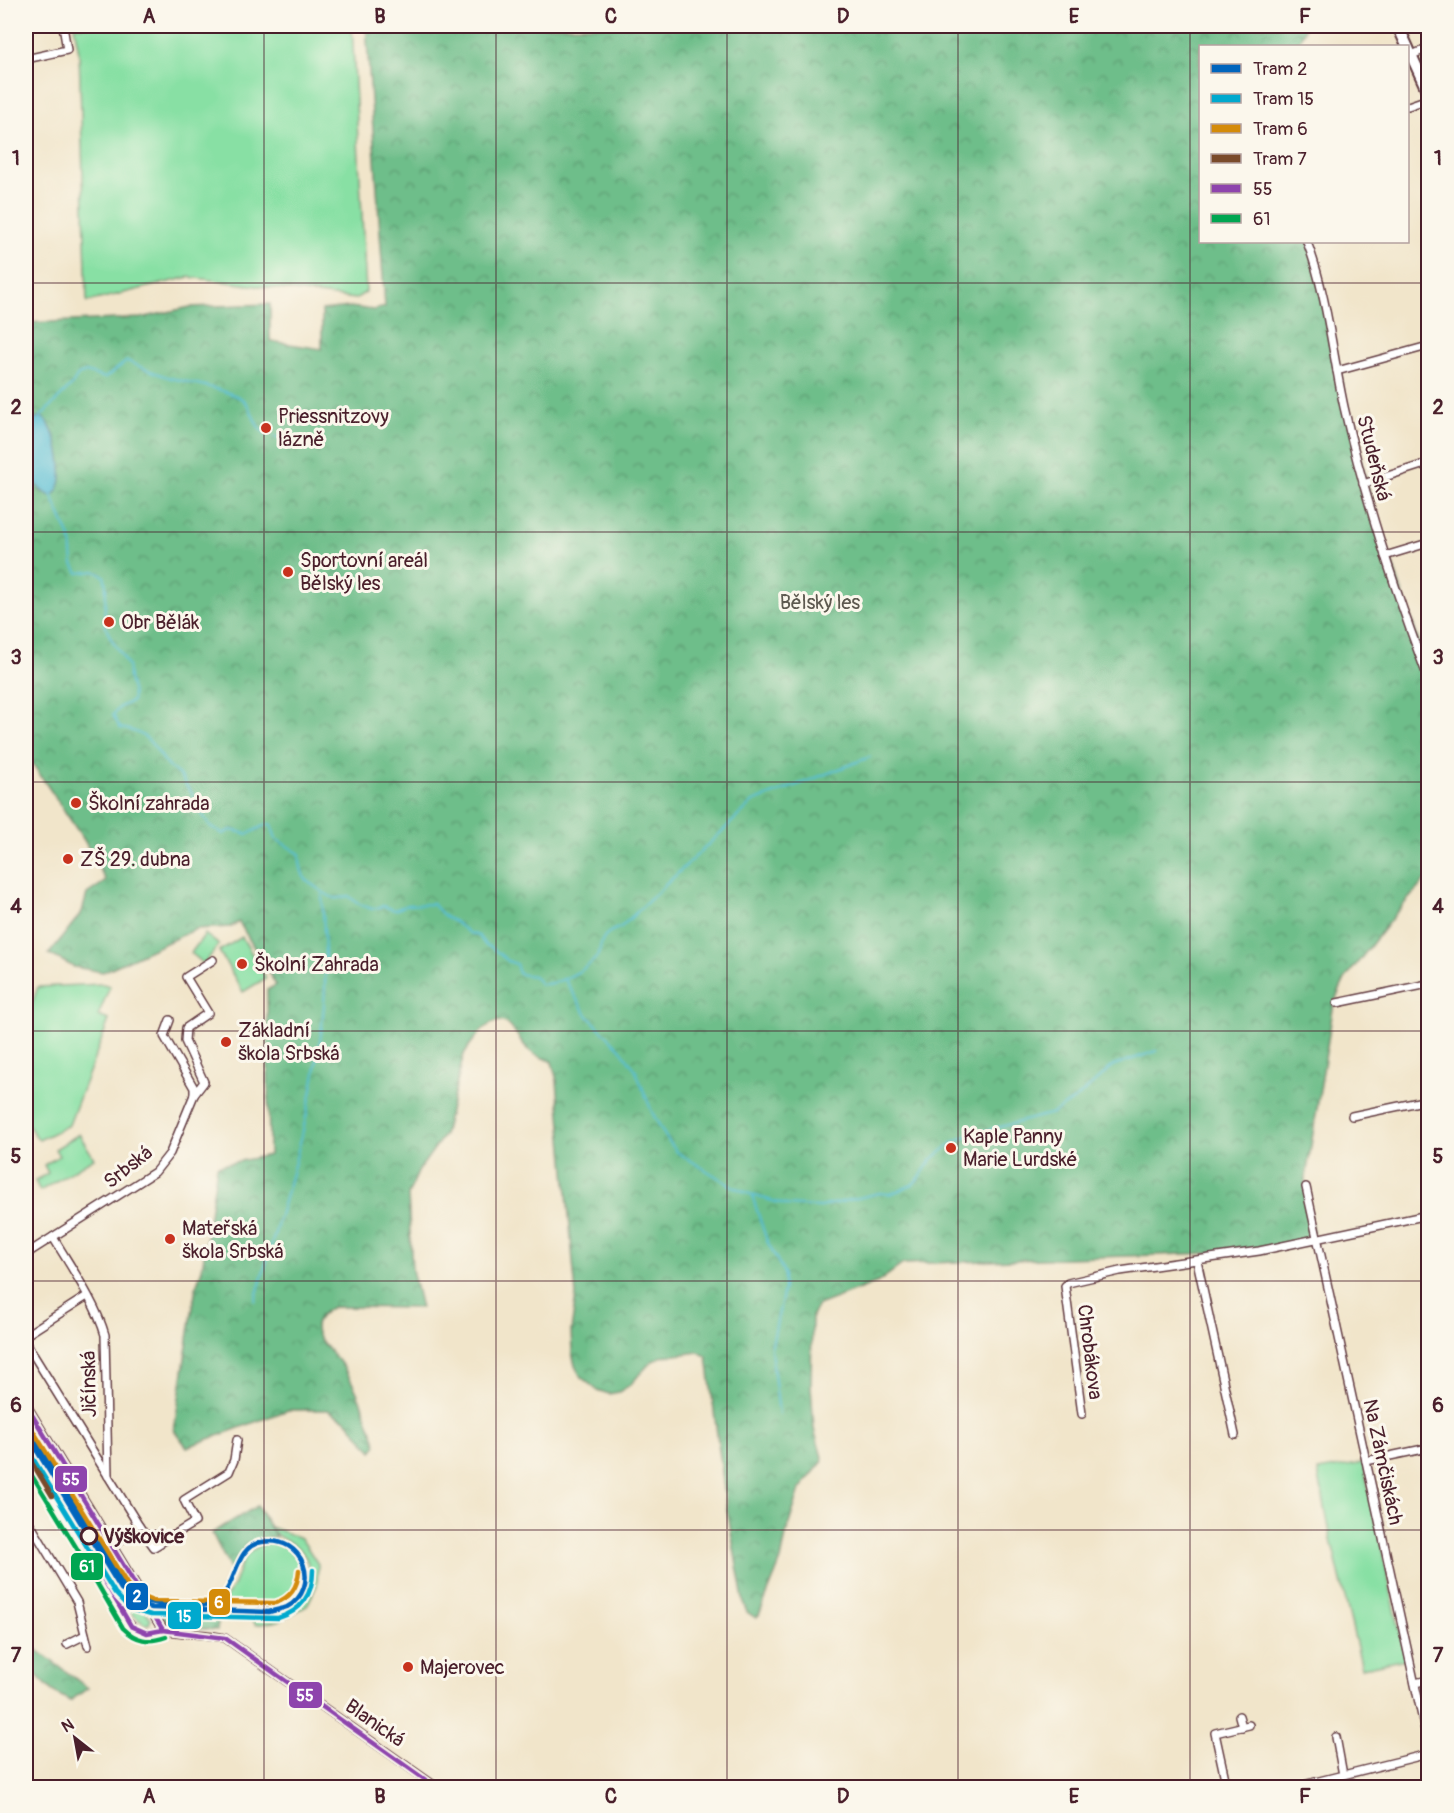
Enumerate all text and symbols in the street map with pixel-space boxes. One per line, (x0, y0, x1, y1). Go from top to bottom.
text: A (143, 4, 156, 29)
text: B (374, 4, 386, 29)
text: C (605, 4, 617, 29)
text: D (837, 4, 850, 29)
text: E (1069, 4, 1080, 29)
text: F (1299, 4, 1311, 29)
legend (1199, 45, 1409, 243)
text: Tram 2 (1253, 58, 1307, 81)
text: Tram 15 (1253, 88, 1314, 111)
text: Tram 6 (1253, 118, 1308, 141)
text: 1 (12, 146, 20, 171)
text: 1 (1434, 146, 1442, 171)
text: Tram 7 (1253, 148, 1307, 171)
text: 55 (1253, 178, 1273, 201)
text: 61 (1253, 208, 1271, 231)
text: 2 (10, 395, 22, 420)
text: 2 (1432, 395, 1444, 420)
place label: Priessnitzovy lázně (278, 404, 389, 452)
street label: Studeňská (1351, 412, 1397, 504)
marker: Priessnitzovy lázně (259, 421, 273, 435)
place label: Sportovní areál Bělský les (300, 548, 428, 596)
marker: Sportovní areál Bělský les (281, 565, 295, 579)
park label: Bělský les (780, 590, 860, 615)
place label: Obr Bělák (121, 610, 200, 635)
marker: Obr Bělák (102, 615, 116, 629)
text: 3 (10, 645, 22, 670)
text: 3 (1432, 645, 1444, 670)
place label: Školní zahrada (88, 790, 210, 816)
marker: Školní zahrada (69, 796, 83, 810)
place label: ZŠ 29. dubna (80, 846, 190, 872)
marker: ZŠ 29. dubna (61, 852, 75, 866)
text: 4 (10, 894, 22, 919)
text: 4 (1432, 894, 1444, 919)
place label: Školní Zahrada (254, 951, 379, 977)
marker: Školní Zahrada (235, 957, 249, 971)
place label: Základní škola Srbská (238, 1018, 340, 1066)
marker: Základní škola Srbská (219, 1035, 233, 1049)
place label: Kaple Panny Marie Lurdské (963, 1124, 1077, 1172)
street label: Srbská (99, 1140, 157, 1194)
marker: Kaple Panny Marie Lurdské (944, 1141, 958, 1155)
text: 5 (11, 1144, 22, 1169)
text: 5 (1433, 1144, 1444, 1169)
place label: Mateřská škola Srbská (182, 1216, 284, 1264)
marker: Mateřská škola Srbská (163, 1232, 177, 1246)
street label: Chrobákova (1072, 1303, 1108, 1401)
street label: Jičínská (76, 1350, 102, 1418)
text: 6 (10, 1393, 22, 1418)
text: 6 (1432, 1393, 1444, 1418)
street label: Na Zámčiskách (1357, 1397, 1409, 1527)
line badge: 55 (54, 1465, 88, 1493)
text: 55 (62, 1470, 80, 1490)
place label: Výškovice (103, 1524, 185, 1549)
marker: Výškovice (80, 1527, 98, 1545)
line badge: 61 (70, 1552, 104, 1581)
text: 61 (79, 1557, 95, 1577)
line badge: 2 (125, 1582, 149, 1611)
text: 2 (133, 1587, 142, 1607)
line badge: 6 (208, 1588, 231, 1616)
text: 6 (214, 1593, 224, 1613)
line badge: 15 (167, 1601, 202, 1630)
text: 15 (177, 1607, 192, 1627)
text: 7 (11, 1643, 22, 1668)
text: 7 (1433, 1643, 1444, 1668)
place label: Majerovec (420, 1655, 505, 1680)
marker: Majerovec (401, 1660, 415, 1674)
line badge: 55 (288, 1681, 323, 1709)
text: 55 (296, 1686, 314, 1706)
street label: Blanická (340, 1693, 410, 1753)
north arrow (45, 1708, 105, 1768)
text: N (58, 1715, 78, 1737)
text: A (143, 1784, 156, 1809)
text: B (374, 1784, 386, 1809)
text: C (605, 1784, 617, 1809)
text: D (837, 1784, 850, 1809)
text: E (1069, 1784, 1080, 1809)
text: F (1299, 1784, 1311, 1809)

